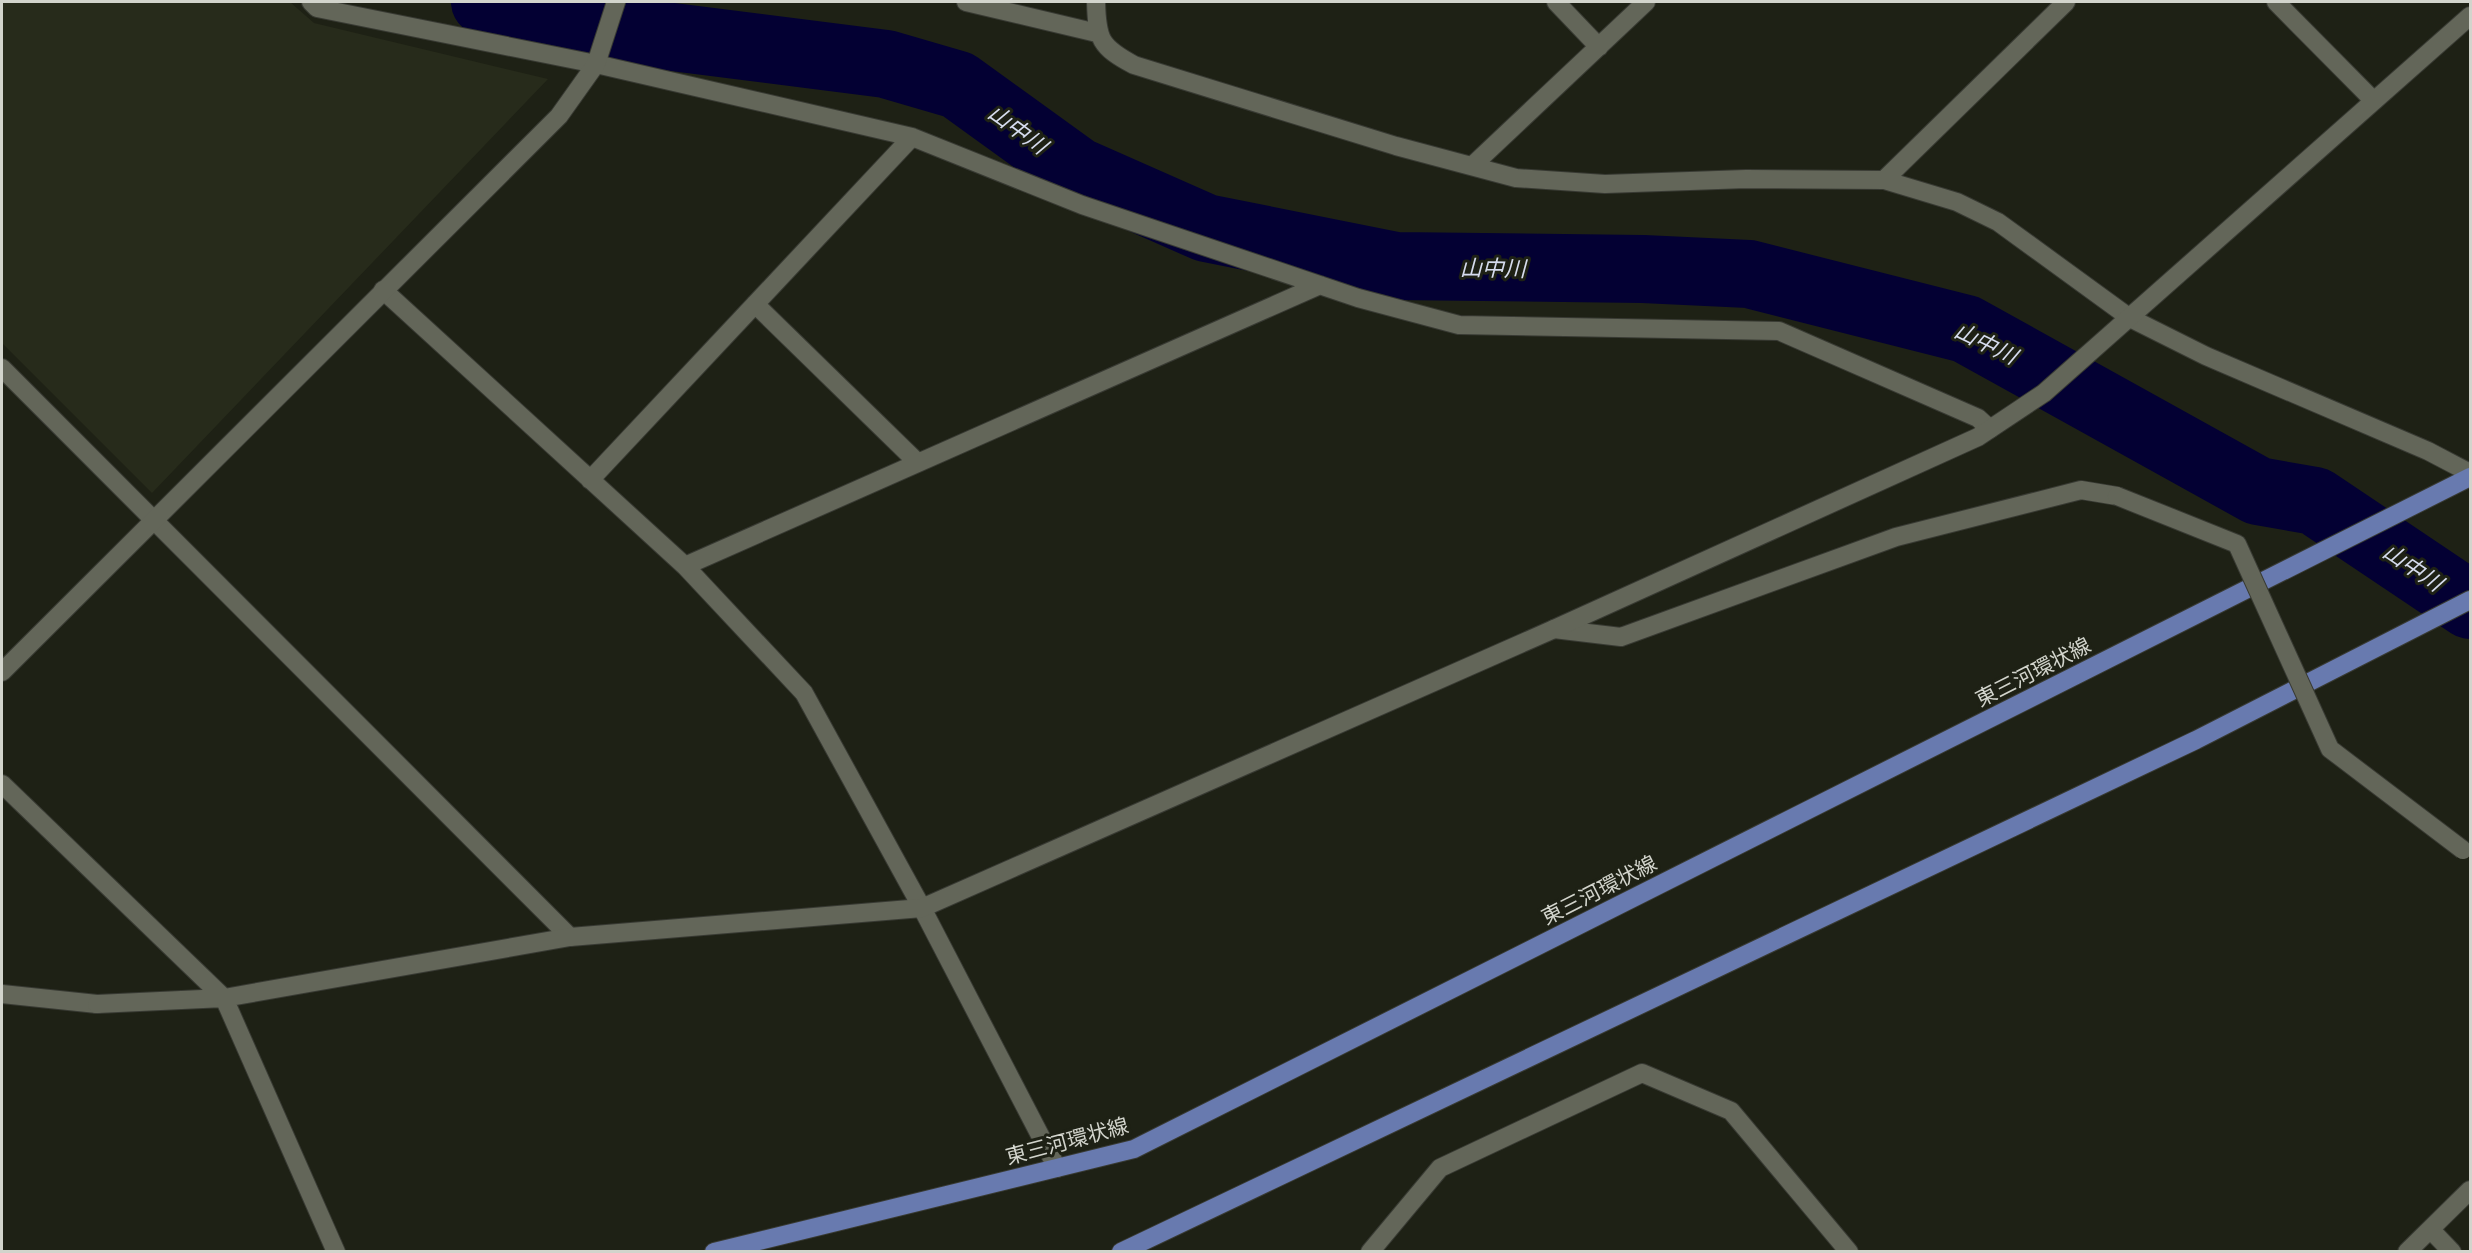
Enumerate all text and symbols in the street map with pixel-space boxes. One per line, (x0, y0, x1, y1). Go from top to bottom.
water label: 山中川 (983, 98, 1055, 161)
water label: 山中川 (1460, 253, 1528, 283)
water label: 山中川 (1950, 316, 2024, 371)
water label: 山中川 (2378, 537, 2450, 598)
street label: 東三河環状線 (1971, 631, 2095, 713)
street label: 東三河環状線 (1537, 849, 1661, 931)
street label: 東三河環状線 (1003, 1112, 1131, 1170)

